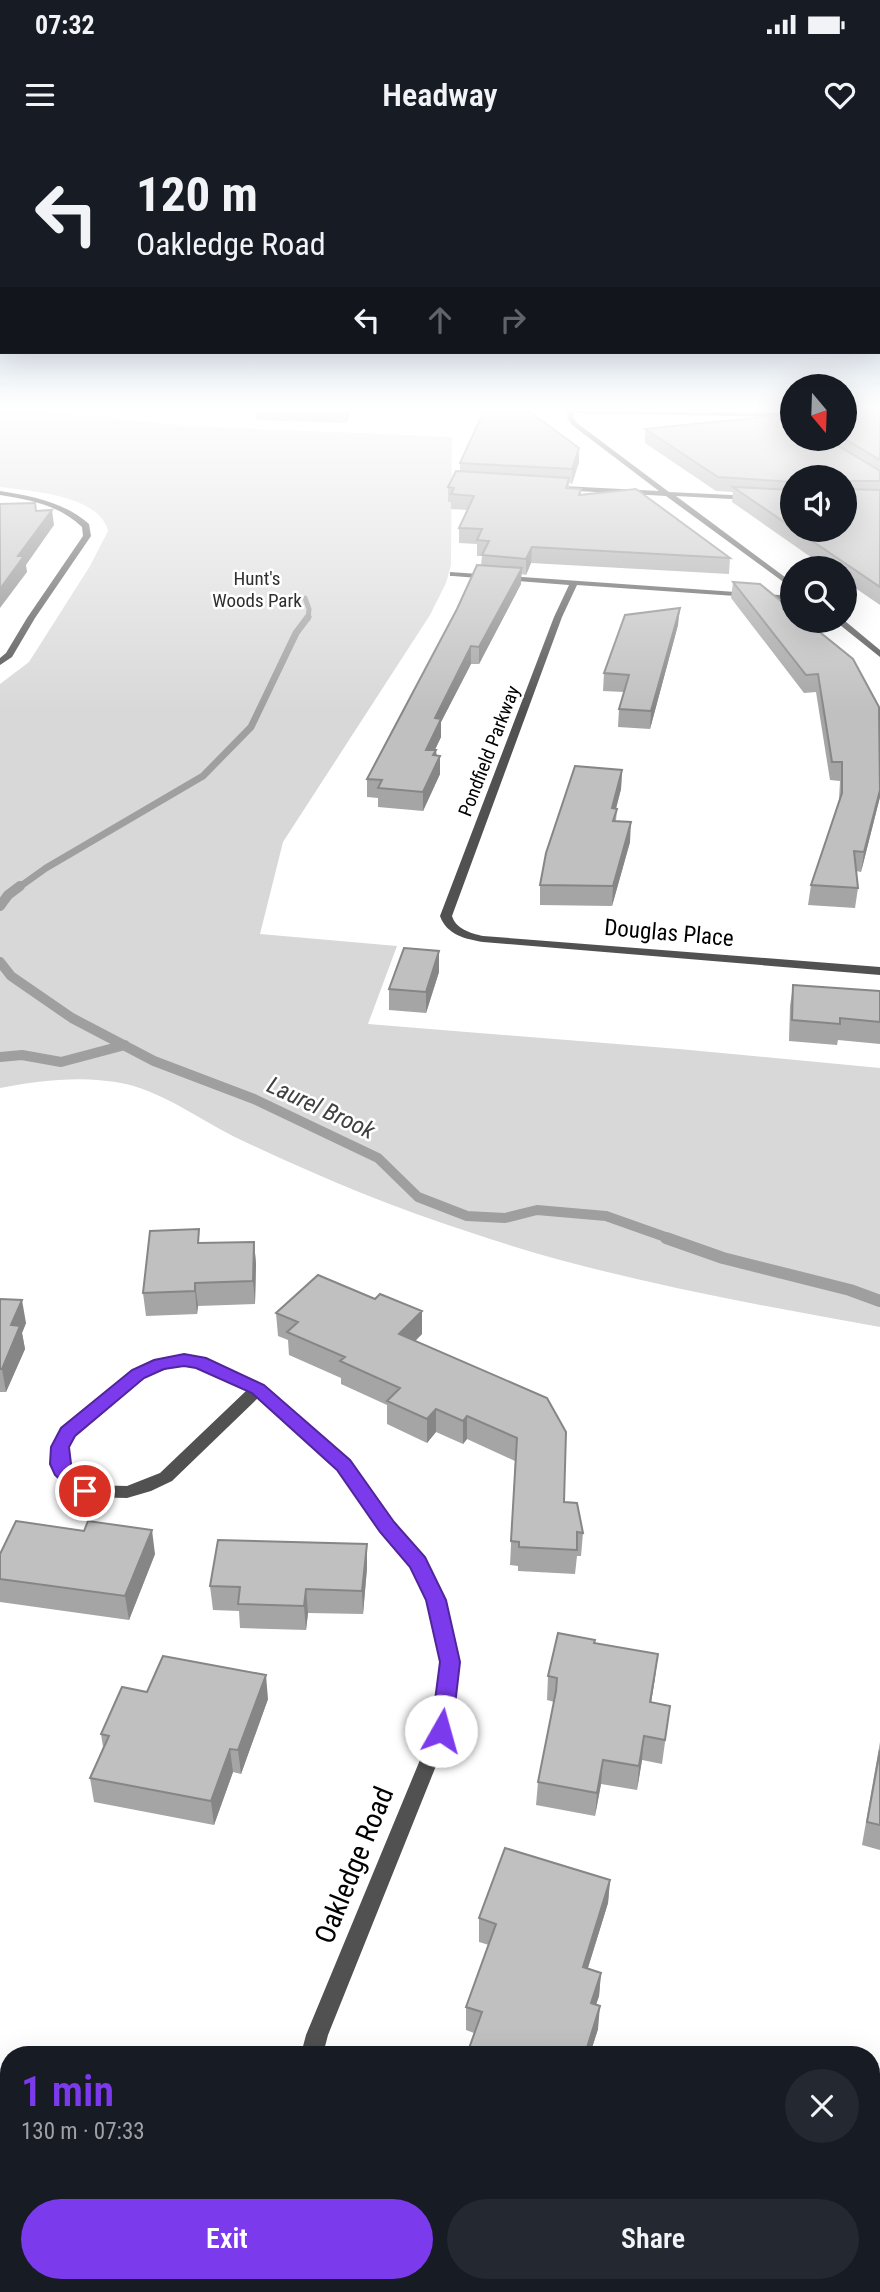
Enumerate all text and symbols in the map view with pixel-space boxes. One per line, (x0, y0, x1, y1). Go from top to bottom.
text: 07:32 (35, 10, 95, 40)
icon: menu (21, 76, 59, 114)
text: Headway (382, 76, 498, 114)
icon: heart (821, 76, 859, 114)
text: 120 m (136, 166, 258, 223)
icon: left (21, 168, 112, 259)
text: Oakledge Road (136, 225, 326, 263)
icon: left (348, 301, 386, 339)
icon: ahead (421, 301, 459, 339)
icon: right (494, 301, 532, 339)
north arrow (780, 374, 858, 452)
map controls (780, 374, 857, 633)
button: sound (780, 465, 857, 542)
button: search (780, 556, 857, 633)
park label: Hunt's Woods Park (212, 567, 302, 612)
street label: Pondfield Parkway (454, 682, 525, 820)
street label: Douglas Place (603, 914, 735, 952)
water label: Laurel Brook (263, 1071, 380, 1145)
pin (55, 1461, 115, 1521)
icon: arrive (66, 1472, 104, 1510)
position arrow (404, 1694, 478, 1768)
street label: Oakledge Road (308, 1782, 400, 1948)
text: 1 min (21, 2067, 114, 2116)
button: close (785, 2069, 859, 2143)
text: 130 m · 07:33 (21, 2118, 145, 2145)
button: Exit (21, 2199, 433, 2279)
button: Share (447, 2199, 859, 2279)

